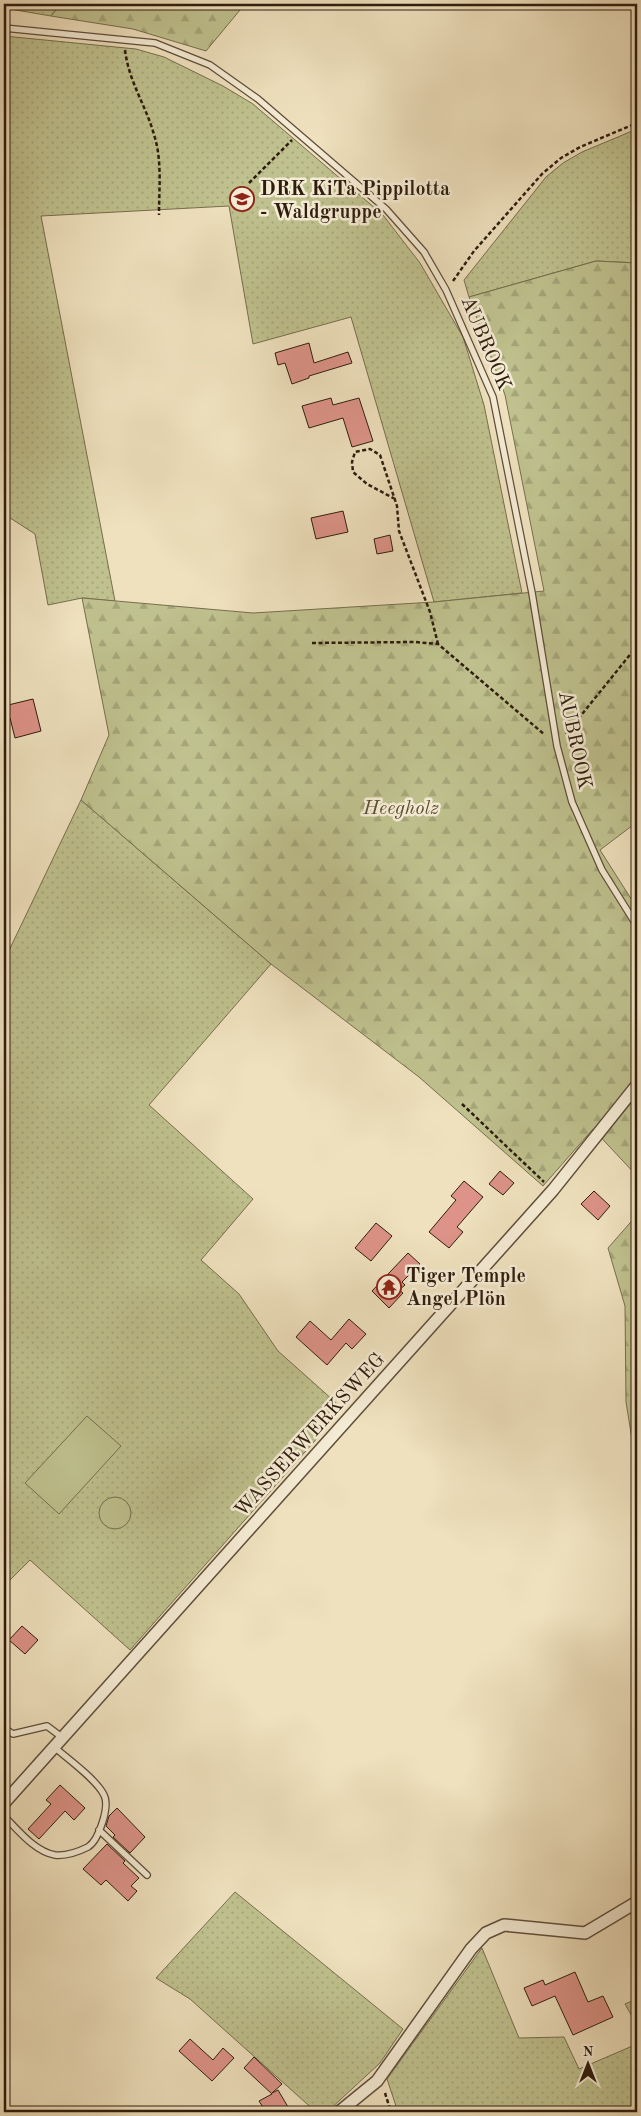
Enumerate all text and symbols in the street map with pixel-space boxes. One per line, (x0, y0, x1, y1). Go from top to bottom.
place label: DRK KiTa Pippilotta - Waldgruppe (260, 180, 450, 223)
school or university icon: DRK KiTa Pippilotta - Waldgruppe (229, 186, 255, 212)
street label: AUBROOK (456, 294, 514, 394)
street label: AUBROOK (554, 689, 594, 792)
park label: Heegholz (362, 799, 439, 819)
place label: Tiger Temple Angel Plön (406, 1267, 526, 1310)
temple icon: Tiger Temple Angel Plön (376, 1274, 402, 1300)
street label: WASSERWERKSWEG (232, 1349, 389, 1521)
north arrow (564, 2038, 614, 2088)
text: N (583, 2045, 594, 2059)

